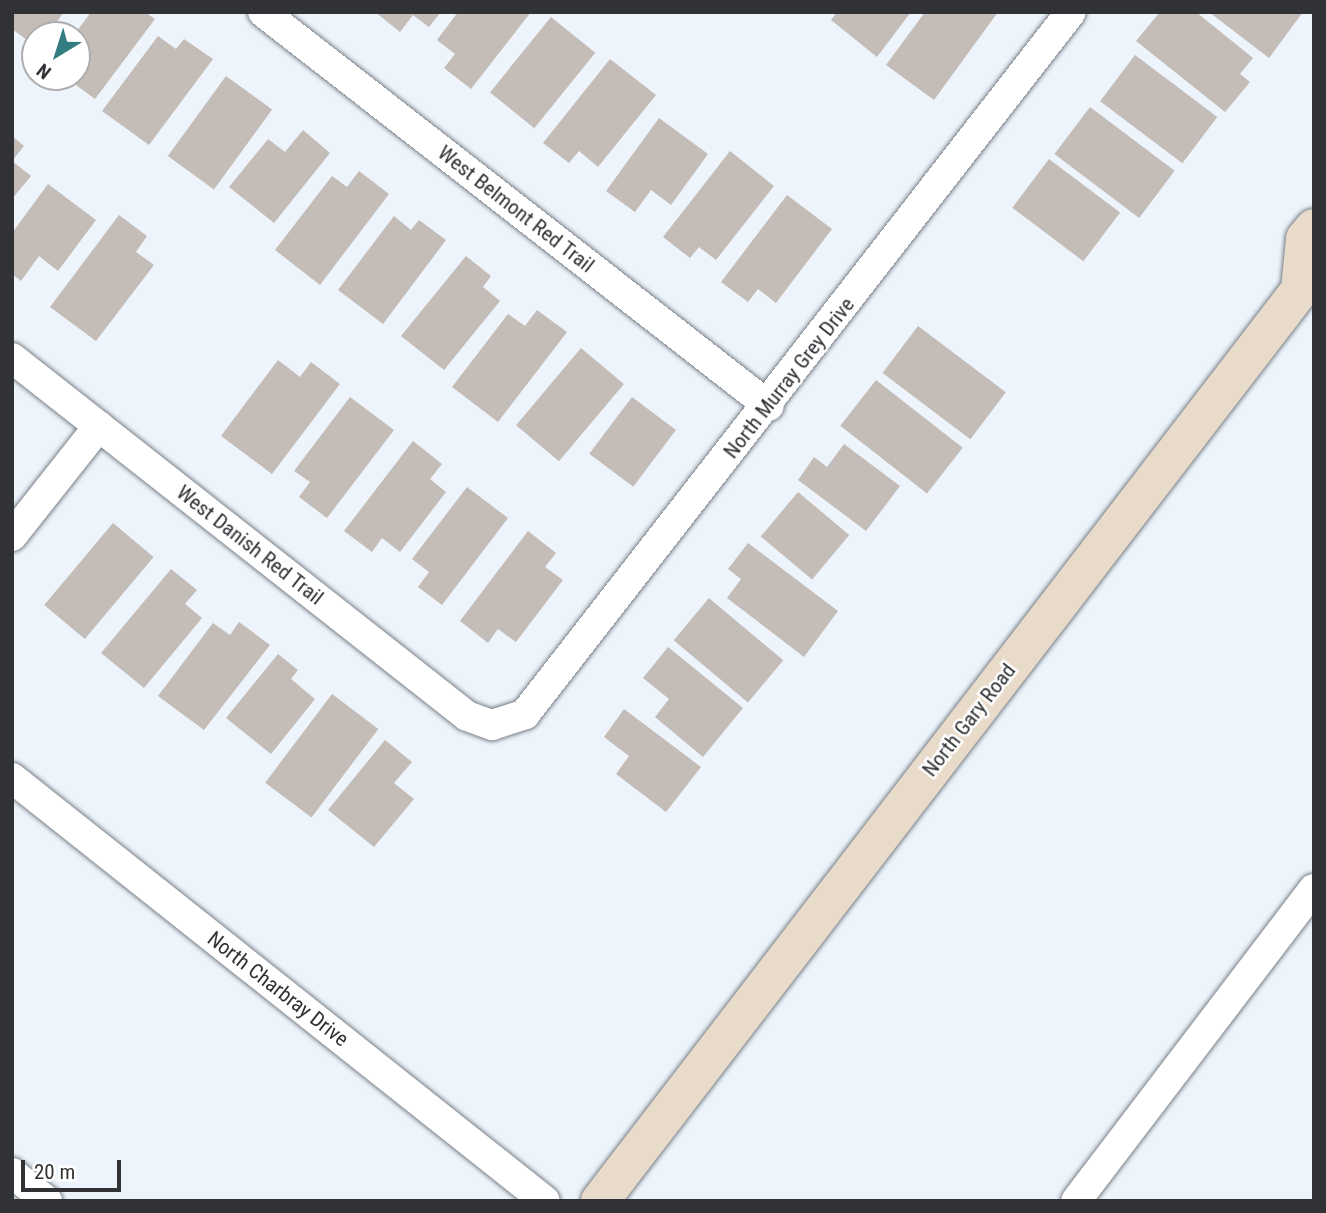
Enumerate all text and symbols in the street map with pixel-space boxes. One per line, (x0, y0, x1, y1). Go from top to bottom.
north arrow (21, 21, 91, 91)
text: N (32, 59, 56, 84)
street label: West Belmont Red Trail (433, 140, 599, 278)
street label: North Murray Grey Drive (718, 293, 860, 463)
street label: West Danish Red Trail (171, 480, 329, 610)
street label: North Gary Road (917, 658, 1021, 782)
street label: North Charbray Drive (203, 926, 353, 1052)
scale bar (24, 1146, 124, 1190)
text: 20 m (34, 1160, 75, 1184)

